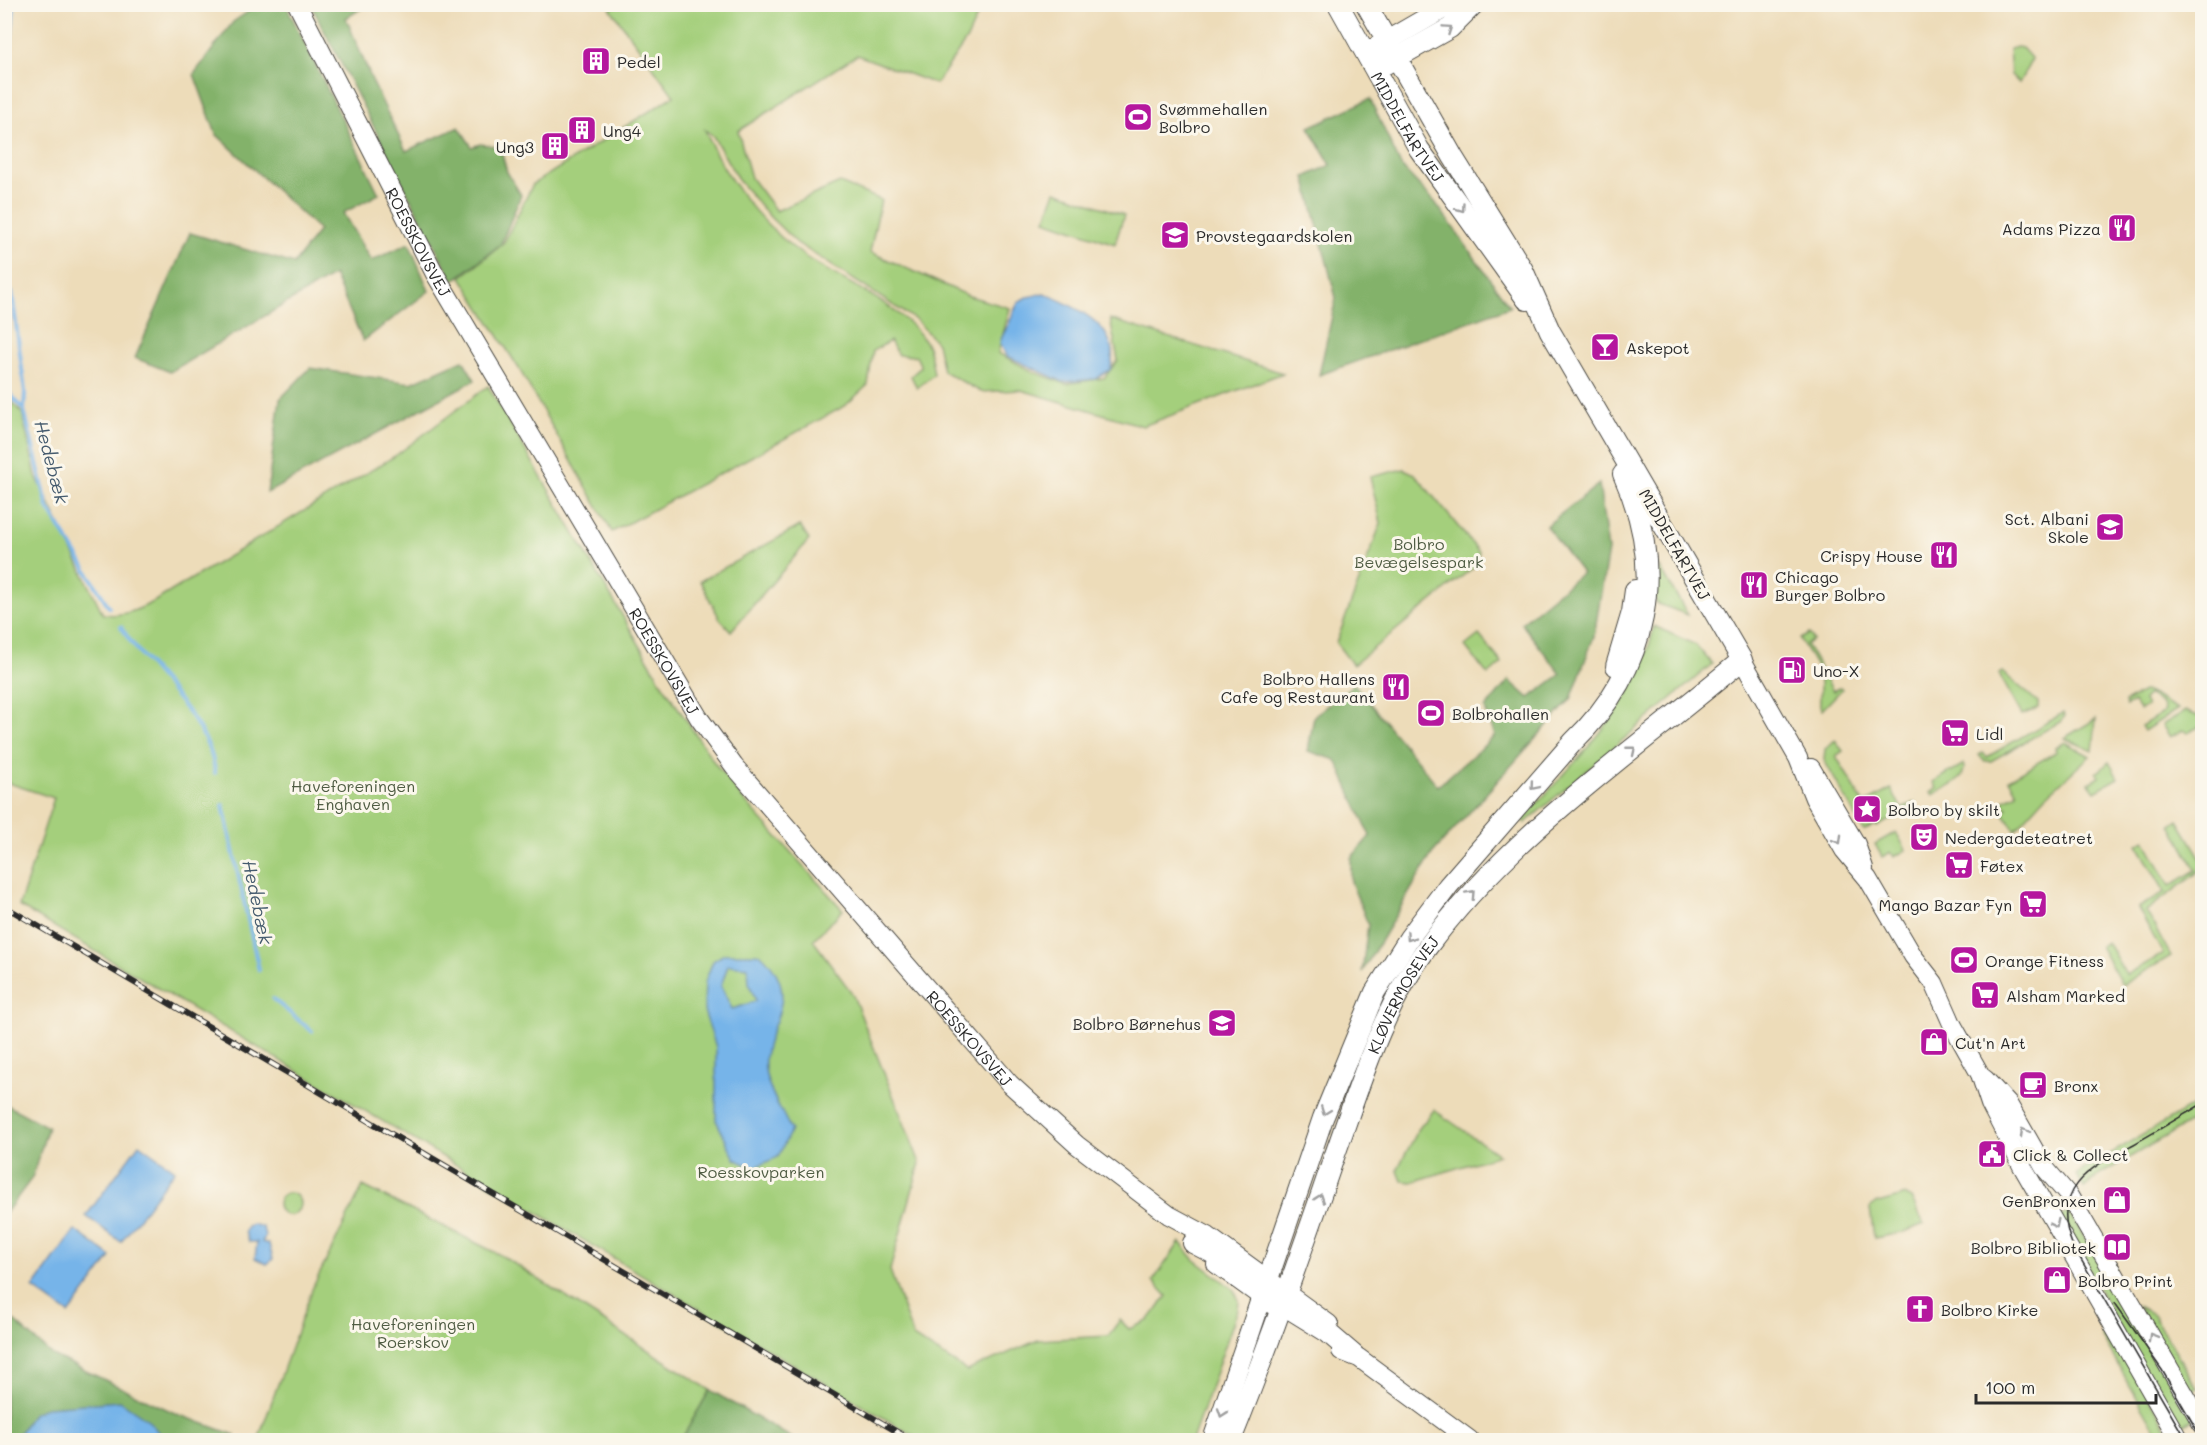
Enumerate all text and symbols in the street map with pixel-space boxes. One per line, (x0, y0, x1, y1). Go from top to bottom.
one-way arrow (1441, 25, 1452, 36)
building icon: Pedel (580, 45, 612, 77)
place label: Pedel (617, 51, 661, 72)
street label: MIDDELFARTVEJ (1367, 67, 1449, 186)
place label: Svømmehallen Bolbro (1159, 98, 1267, 137)
sports icon: Svømmehallen Bolbro (1122, 101, 1154, 133)
building icon: Ung4 (566, 114, 598, 146)
place label: Ung4 (603, 120, 642, 141)
building icon: Ung3 (539, 130, 571, 162)
place label: Ung3 (496, 136, 534, 157)
street label: ROESSKOVSVEJ (382, 183, 456, 300)
one-way arrow (1453, 202, 1464, 213)
restaurant icon: Adams Pizza (2106, 212, 2138, 244)
place label: Adams Pizza (2002, 218, 2101, 239)
school or university icon: Provstegaardskolen (1159, 219, 1191, 251)
place label: Provstegaardskolen (1196, 225, 1352, 246)
bar icon: Askepot (1589, 331, 1621, 363)
place label: Askepot (1626, 337, 1690, 358)
water label: Hedebæk (29, 418, 75, 507)
street label: MIDDELFARTVEJ (1635, 485, 1715, 604)
place label: Sct. Albani Skole (2005, 508, 2089, 547)
school or university icon: Sct. Albani Skole (2094, 511, 2126, 543)
park label: Bolbro Bevægelsespark (1355, 533, 1483, 572)
restaurant icon: Crispy House (1928, 539, 1960, 571)
place label: Crispy House (1820, 545, 1923, 566)
place label: Chicago Burger Bolbro (1775, 566, 1885, 605)
restaurant icon: Chicago Burger Bolbro (1738, 569, 1770, 601)
street label: ROESSKOVSVEJ (625, 604, 705, 718)
fuel station icon: Uno-X (1776, 654, 1808, 686)
place label: Uno-X (1813, 660, 1859, 681)
place label: Bolbro Hallens Cafe og Restaurant (1221, 668, 1375, 707)
restaurant icon: Bolbro Hallens Cafe og Restaurant (1380, 671, 1412, 703)
sports icon: Bolbrohallen (1415, 697, 1447, 729)
place label: Bolbrohallen (1452, 703, 1549, 724)
supermarket icon: Lidl (1939, 717, 1971, 749)
place label: Lidl (1976, 723, 2003, 744)
one-way arrow (1625, 747, 1636, 758)
park label: Haveforeningen Enghaven (291, 775, 415, 814)
one-way arrow (1531, 780, 1542, 791)
place icon: Bolbro by skilt (1851, 793, 1883, 825)
place label: Bolbro by skilt (1888, 799, 2000, 820)
theatre icon: Nedergadeteatret (1908, 821, 1940, 853)
place label: Nedergadeteatret (1945, 827, 2093, 848)
one-way arrow (1831, 834, 1842, 844)
supermarket icon: Føtex (1943, 849, 1975, 881)
place label: Føtex (1980, 855, 2024, 876)
water label: Hedebæk (237, 858, 279, 947)
supermarket icon: Mango Bazar Fyn (2017, 888, 2049, 920)
one-way arrow (1463, 891, 1474, 902)
place label: Mango Bazar Fyn (1878, 894, 2012, 915)
one-way arrow (1406, 930, 1417, 941)
street label: KLØVERMOSEVEJ (1362, 931, 1443, 1057)
sports icon: Orange Fitness (1948, 944, 1980, 976)
place label: Orange Fitness (1985, 950, 2104, 971)
supermarket icon: Alsham Marked (1969, 979, 2001, 1011)
street label: ROESSKOVSVEJ (923, 985, 1017, 1090)
place label: Alsham Marked (2006, 985, 2125, 1006)
school or university icon: Bolbro Børnehus (1206, 1007, 1238, 1039)
place label: Bolbro Børnehus (1073, 1013, 1201, 1034)
shop icon: Cut'n Art (1918, 1026, 1950, 1058)
place label: Cut'n Art (1955, 1032, 2026, 1053)
cafe icon: Bronx (2017, 1069, 2049, 1101)
place label: Bronx (2054, 1075, 2098, 1096)
one-way arrow (1320, 1105, 1332, 1116)
one-way arrow (2019, 1127, 2031, 1138)
public building icon: Click & Collect (1976, 1138, 2008, 1170)
place label: Click & Collect (2013, 1144, 2128, 1165)
park label: Roesskovparken (698, 1161, 824, 1182)
shop icon: GenBronxen (2101, 1184, 2133, 1216)
place label: GenBronxen (2002, 1190, 2096, 1211)
one-way arrow (1313, 1193, 1326, 1204)
one-way arrow (2047, 1218, 2059, 1229)
library icon: Bolbro Bibliotek (2101, 1231, 2133, 1263)
place label: Bolbro Bibliotek (1971, 1237, 2096, 1258)
shop icon: Bolbro Print (2041, 1264, 2073, 1296)
place label: Bolbro Print (2078, 1270, 2173, 1291)
church icon: Bolbro Kirke (1904, 1293, 1936, 1325)
place label: Bolbro Kirke (1941, 1299, 2038, 1320)
park label: Haveforeningen Roerskov (351, 1313, 475, 1352)
one-way arrow (2148, 1333, 2159, 1343)
scale bar (1976, 1367, 2156, 1405)
text: 100 m (1985, 1375, 2035, 1399)
one-way arrow (1217, 1407, 1230, 1418)

